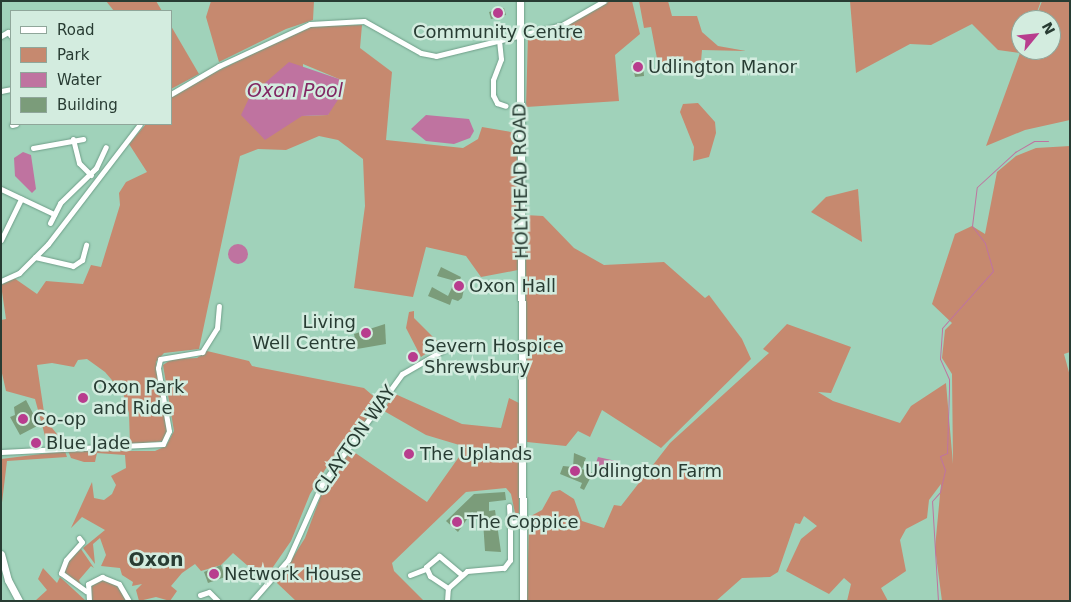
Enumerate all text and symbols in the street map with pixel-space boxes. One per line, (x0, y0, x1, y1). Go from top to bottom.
marker: Community Centre (492, 7, 504, 19)
legend (10, 10, 172, 125)
north arrow (1011, 10, 1061, 60)
text: N (1039, 19, 1058, 37)
text: Road (57, 21, 95, 39)
place label: Community Centre (413, 21, 583, 43)
text: Park (57, 46, 89, 64)
place label: Udlington Manor (648, 56, 797, 78)
marker: Udlington Manor (632, 61, 644, 73)
text: Water (57, 71, 101, 89)
water label: Oxon Pool (247, 80, 343, 102)
text: Building (57, 96, 118, 114)
street label: HOLYHEAD ROAD (509, 103, 533, 259)
place label: Oxon Hall (469, 275, 556, 297)
marker: Oxon Hall (453, 280, 465, 292)
place label: Living Well Centre (252, 312, 356, 354)
marker: Living Well Centre (360, 327, 372, 339)
place label: Severn Hospice Shrewsbury (424, 336, 564, 378)
marker: Severn Hospice Shrewsbury (406, 350, 420, 364)
place label: Oxon Park and Ride (93, 377, 184, 419)
street label: CLAYTON WAY (309, 381, 401, 499)
marker: Oxon Park and Ride (77, 392, 89, 404)
place label: Co-op (33, 408, 86, 430)
marker: Co-op (17, 413, 29, 425)
place label: Blue Jade (46, 432, 130, 454)
marker: Blue Jade (30, 437, 42, 449)
place label: The Uplands (420, 443, 532, 465)
marker: The Uplands (402, 447, 416, 461)
place label: Udlington Farm (585, 460, 722, 482)
marker: Udlington Farm (569, 465, 581, 477)
place label: The Coppice (467, 511, 579, 533)
marker: The Coppice (451, 516, 463, 528)
district label: Oxon (129, 549, 183, 571)
place label: Network House (224, 563, 361, 585)
marker: Network House (208, 568, 220, 580)

